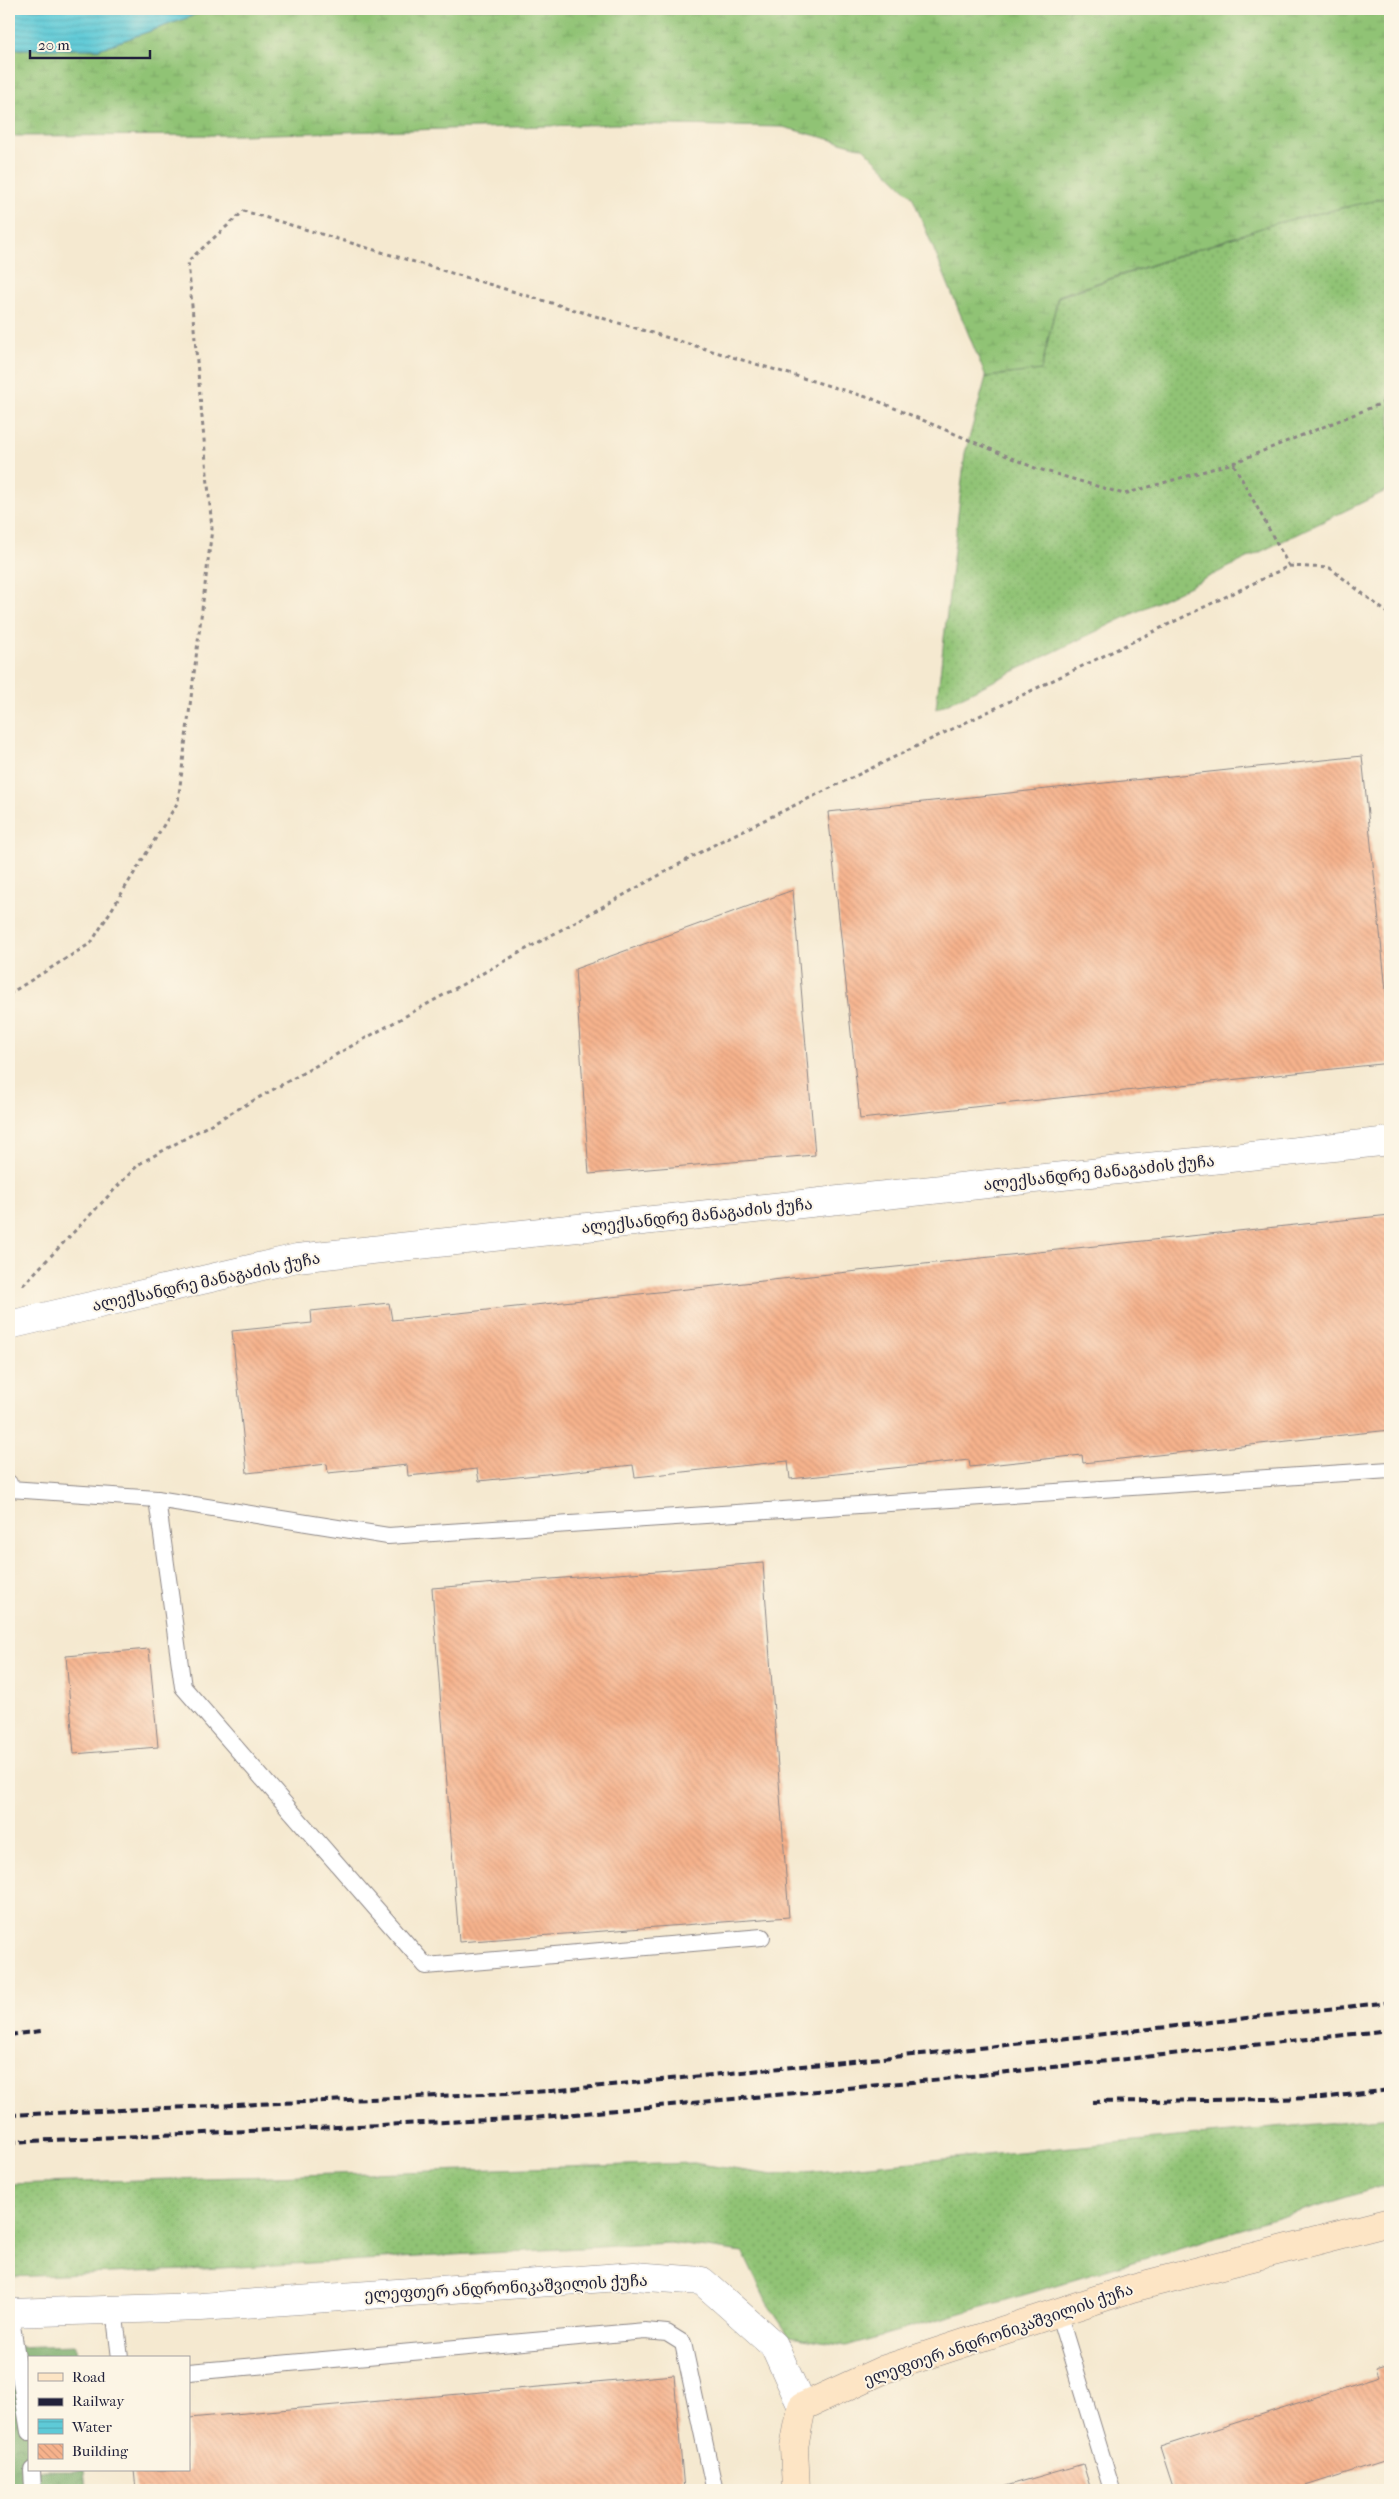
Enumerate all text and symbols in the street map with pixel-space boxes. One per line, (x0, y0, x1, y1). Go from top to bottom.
scale bar (30, 28, 150, 60)
text: 20 m (38, 36, 70, 54)
street label: ალექსანდრე მანაგაძის ქუჩა (983, 1151, 1216, 1194)
street label: ალექსანდრე მანაგაძის ქუჩა (581, 1194, 814, 1237)
street label: ალექსანდრე მანაგაძის ქუჩა (90, 1248, 322, 1315)
street label: ელეფთერ ანდრონიკაშვილის ქუჩა (364, 2271, 648, 2304)
street label: ელეფთერ ანდრონიკაშვილის ქუჩა (861, 2279, 1135, 2390)
legend (28, 2356, 190, 2472)
text: Road (72, 2368, 106, 2386)
text: Railway (72, 2392, 125, 2410)
text: Water (71, 2418, 112, 2436)
text: Building (72, 2442, 129, 2460)

